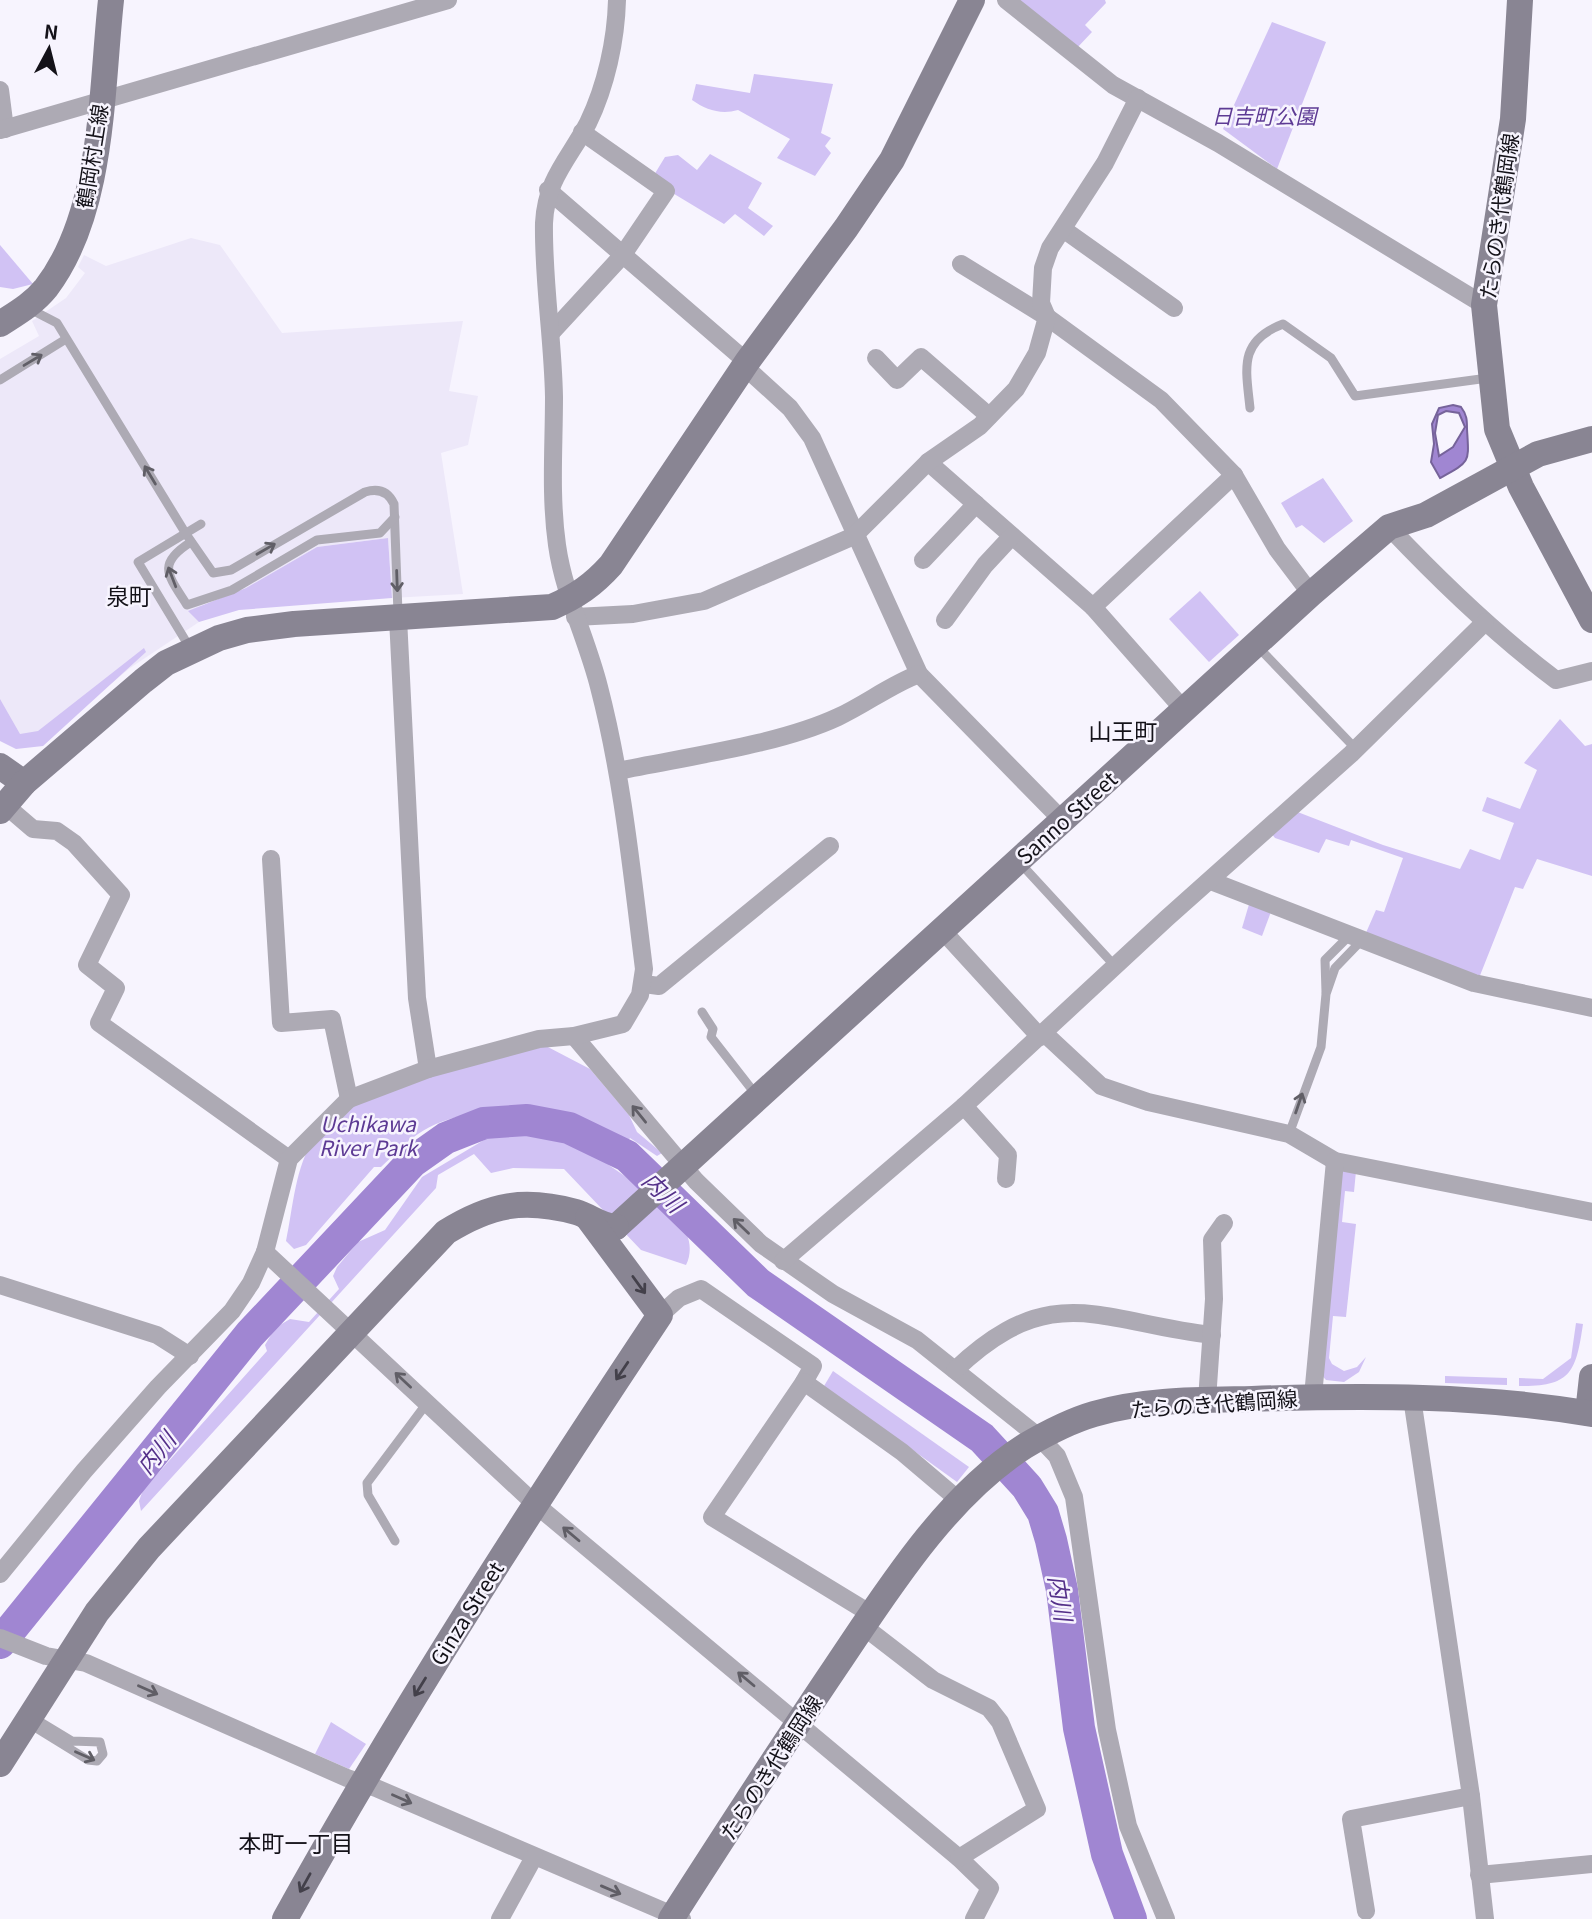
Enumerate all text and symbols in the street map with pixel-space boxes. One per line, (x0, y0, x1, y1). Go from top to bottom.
north arrow (14, 14, 84, 84)
text: N (43, 16, 60, 45)
park label: 日吉町公園 (1212, 100, 1319, 130)
street label: 鶴岡村上線 (68, 102, 114, 210)
street label: たらのき代鶴岡線 (1471, 131, 1525, 301)
one-way arrow (23, 352, 43, 366)
one-way arrow (143, 466, 157, 486)
one-way arrow (256, 542, 276, 556)
one-way arrow (165, 567, 178, 588)
one-way arrow (390, 569, 404, 592)
district label: 泉町 (106, 578, 152, 612)
district label: 山王町 (1089, 713, 1158, 747)
street label: Sanno Street (1009, 764, 1123, 870)
one-way arrow (1294, 1093, 1307, 1114)
one-way arrow (631, 1105, 647, 1123)
park label: Uchikawa River Park (319, 1108, 419, 1162)
water label: 内川 (636, 1163, 695, 1221)
one-way arrow (733, 1217, 750, 1234)
one-way arrow (631, 1275, 646, 1294)
one-way arrow (615, 1361, 629, 1381)
one-way arrow (395, 1372, 412, 1389)
street label: たらのき代鶴岡線 (1129, 1382, 1299, 1424)
water label: 内川 (127, 1421, 185, 1481)
one-way arrow (562, 1526, 580, 1542)
street label: Ginza Street (422, 1555, 510, 1671)
water label: 内川 (1042, 1573, 1083, 1626)
one-way arrow (737, 1671, 755, 1687)
one-way arrow (413, 1676, 427, 1696)
one-way arrow (137, 1684, 158, 1697)
street label: たらのき代鶴岡線 (712, 1689, 828, 1845)
one-way arrow (74, 1750, 95, 1763)
one-way arrow (391, 1793, 412, 1806)
district label: 本町一丁目 (239, 1825, 354, 1859)
one-way arrow (298, 1872, 312, 1892)
one-way arrow (600, 1884, 621, 1897)

